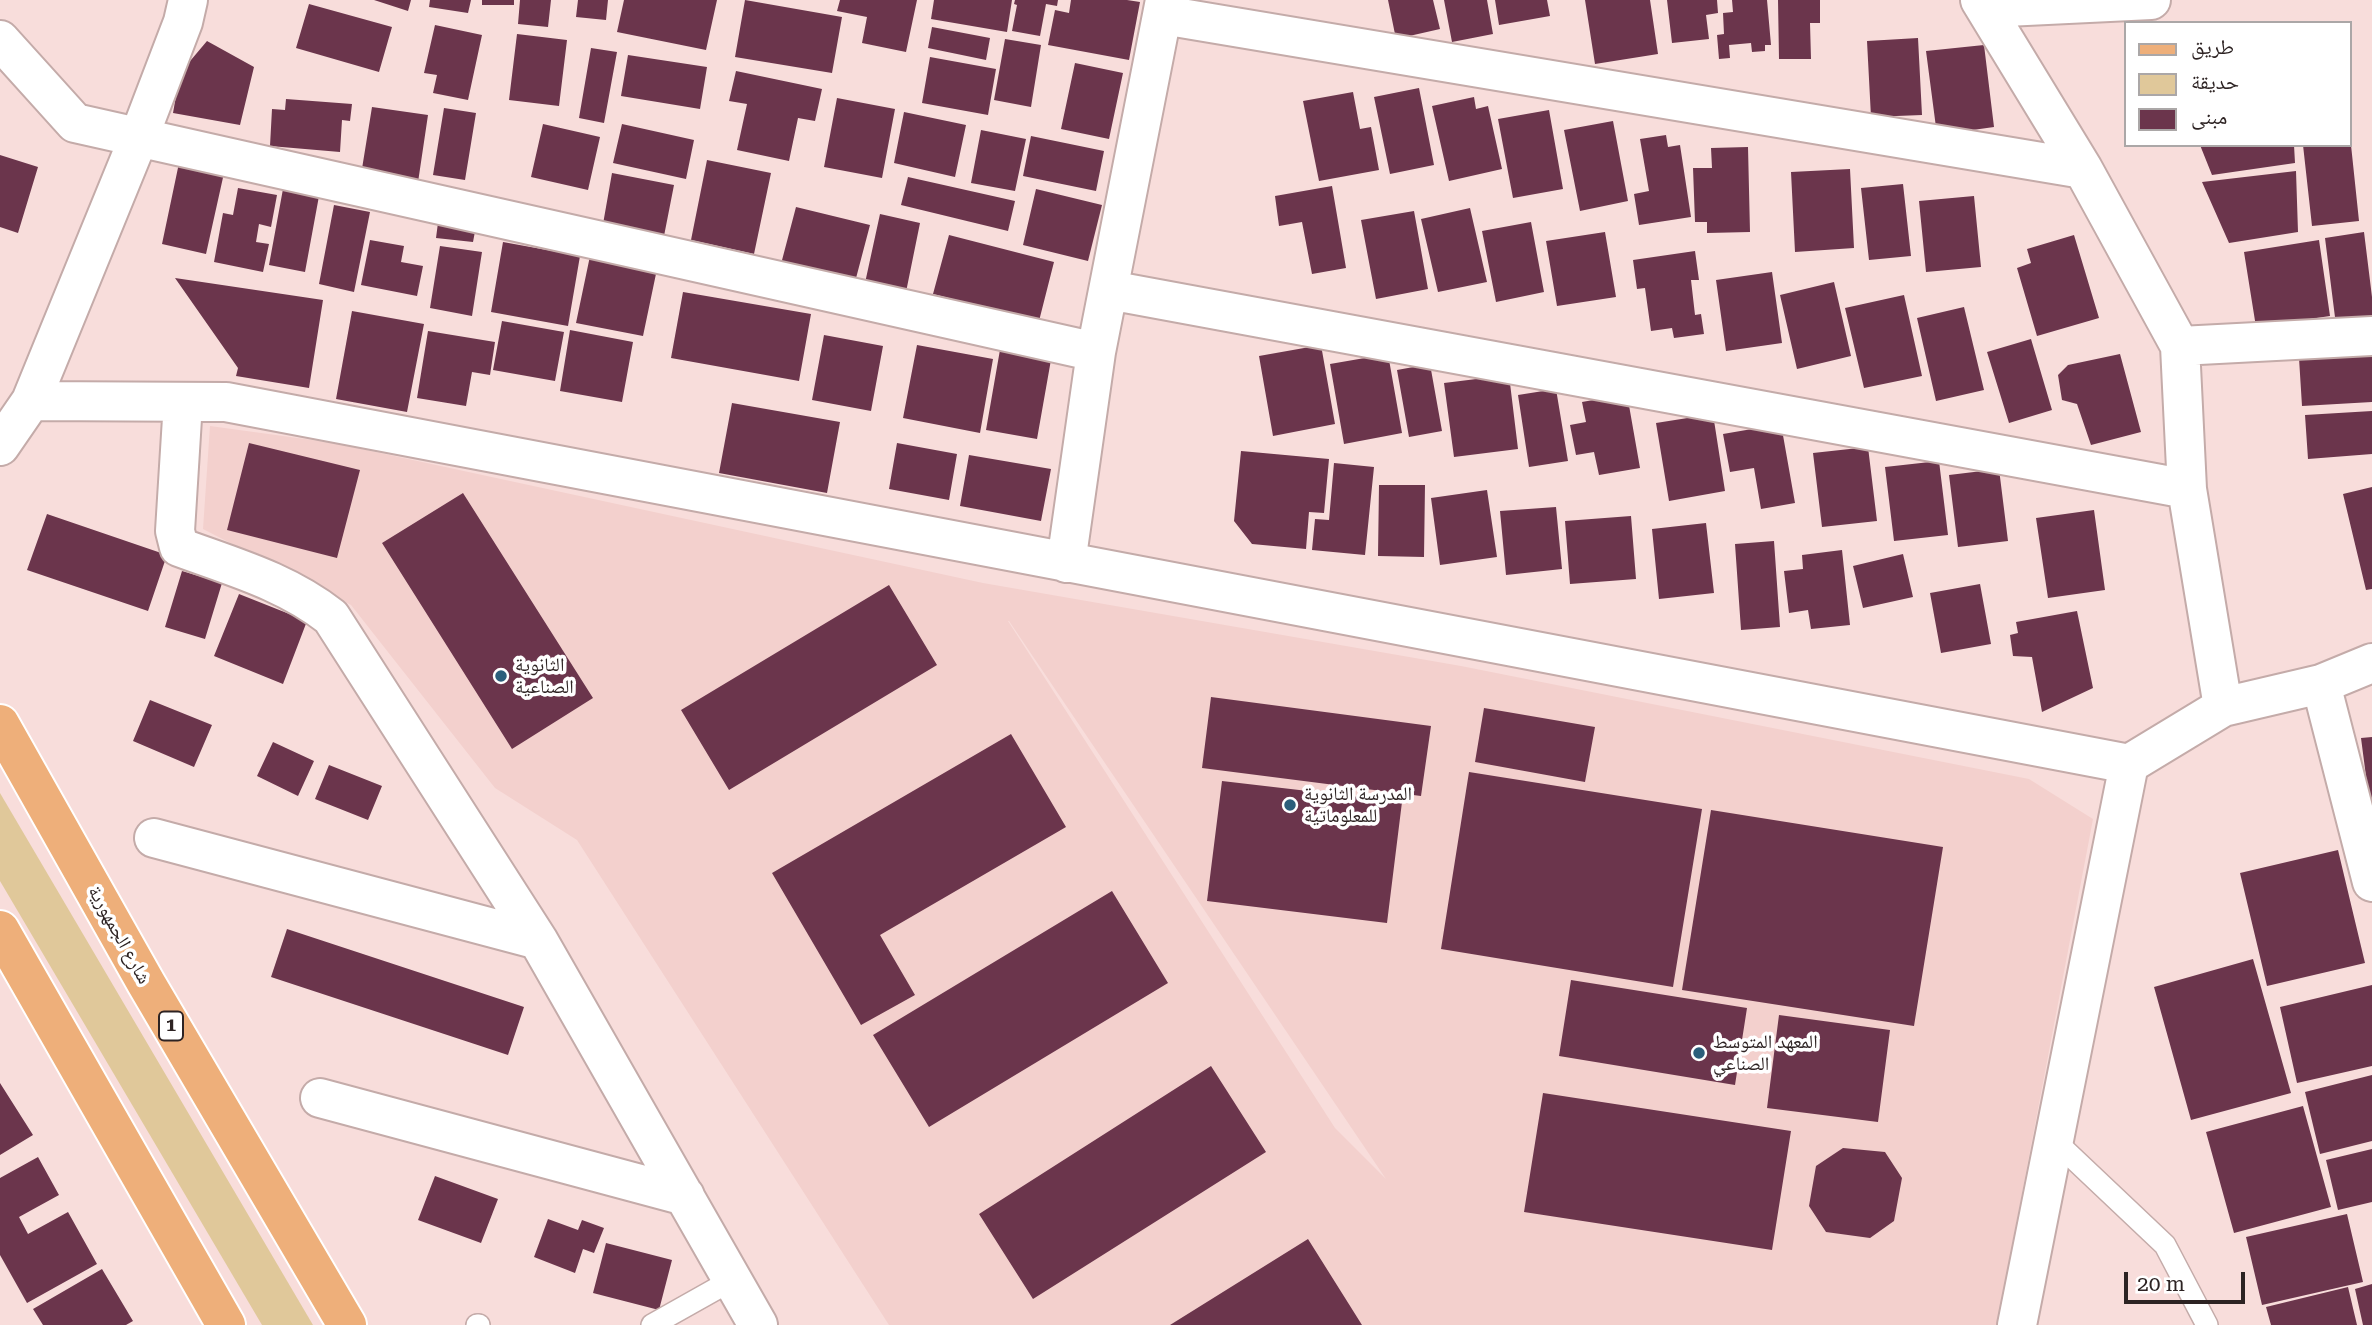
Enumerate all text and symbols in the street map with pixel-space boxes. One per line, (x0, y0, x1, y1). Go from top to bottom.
legend (2124, 21, 2351, 147)
text: طريق (2191, 35, 2234, 59)
text: حديقة (2191, 70, 2239, 94)
text: مبنى (2191, 105, 2227, 129)
place label: الثانوية الصناعية (515, 654, 574, 698)
marker: الثانوية الصناعية (493, 668, 509, 684)
place label: المدرسة الثانوية للمعلوماتية (1304, 783, 1412, 827)
marker: المدرسة الثانوية للمعلوماتية (1282, 797, 1298, 813)
street label: شارع الجمهورية (83, 882, 155, 988)
road number: 1 (159, 1012, 183, 1041)
place label: المعهد المتوسط الصناعي (1713, 1031, 1818, 1075)
marker: المعهد المتوسط الصناعي (1691, 1045, 1707, 1061)
scale bar (2127, 1258, 2248, 1302)
text: 20 m (2137, 1272, 2185, 1296)

